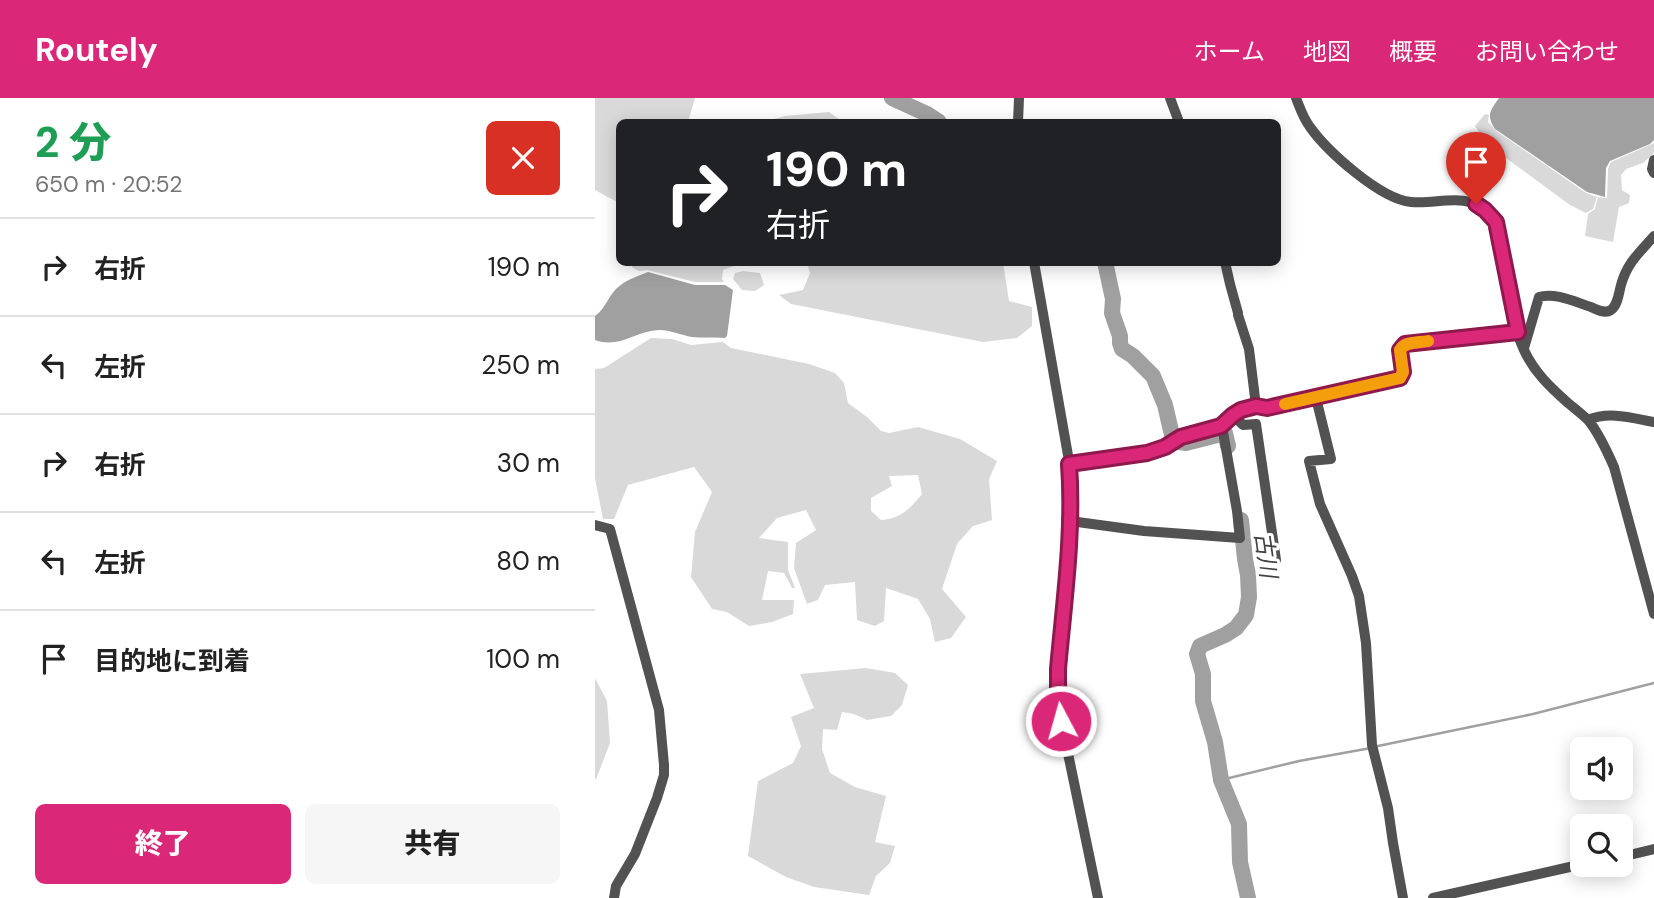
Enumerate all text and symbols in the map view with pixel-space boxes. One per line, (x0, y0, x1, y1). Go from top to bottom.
text: Routely (35, 28, 158, 71)
text: ホーム (1194, 36, 1265, 67)
text: 地図 (1303, 36, 1351, 67)
text: 概要 (1389, 36, 1437, 67)
text: お問い合わせ (1475, 36, 1619, 67)
text: 2 分 (35, 115, 111, 170)
button: close (486, 121, 560, 195)
pin (1446, 132, 1506, 204)
text: 190 m (766, 137, 907, 201)
icon: arrive (1457, 143, 1495, 181)
icon: right (651, 147, 742, 238)
text: 650 m · 20:52 (35, 169, 182, 199)
text: 右折 (766, 204, 830, 246)
icon: right (35, 248, 73, 286)
text: 190 m (488, 250, 560, 284)
text: 右折 (94, 252, 146, 286)
icon: left (35, 346, 73, 384)
text: 250 m (481, 348, 560, 382)
text: 左折 (94, 350, 146, 384)
icon: right (35, 444, 73, 482)
text: 30 m (497, 446, 560, 480)
text: 右折 (94, 448, 146, 482)
water label: 古川 (1248, 530, 1284, 583)
icon: left (35, 542, 73, 580)
text: 80 m (496, 544, 560, 578)
text: 左折 (94, 546, 146, 580)
icon: arrive (35, 640, 73, 678)
text: 100 m (486, 642, 560, 676)
text: 目的地に到着 (94, 644, 250, 678)
position arrow (1024, 684, 1098, 758)
map controls (1570, 737, 1633, 877)
button: sound (1570, 737, 1633, 800)
button: 終了 (35, 804, 291, 884)
button: 共有 (305, 804, 560, 884)
button: search (1570, 814, 1633, 877)

